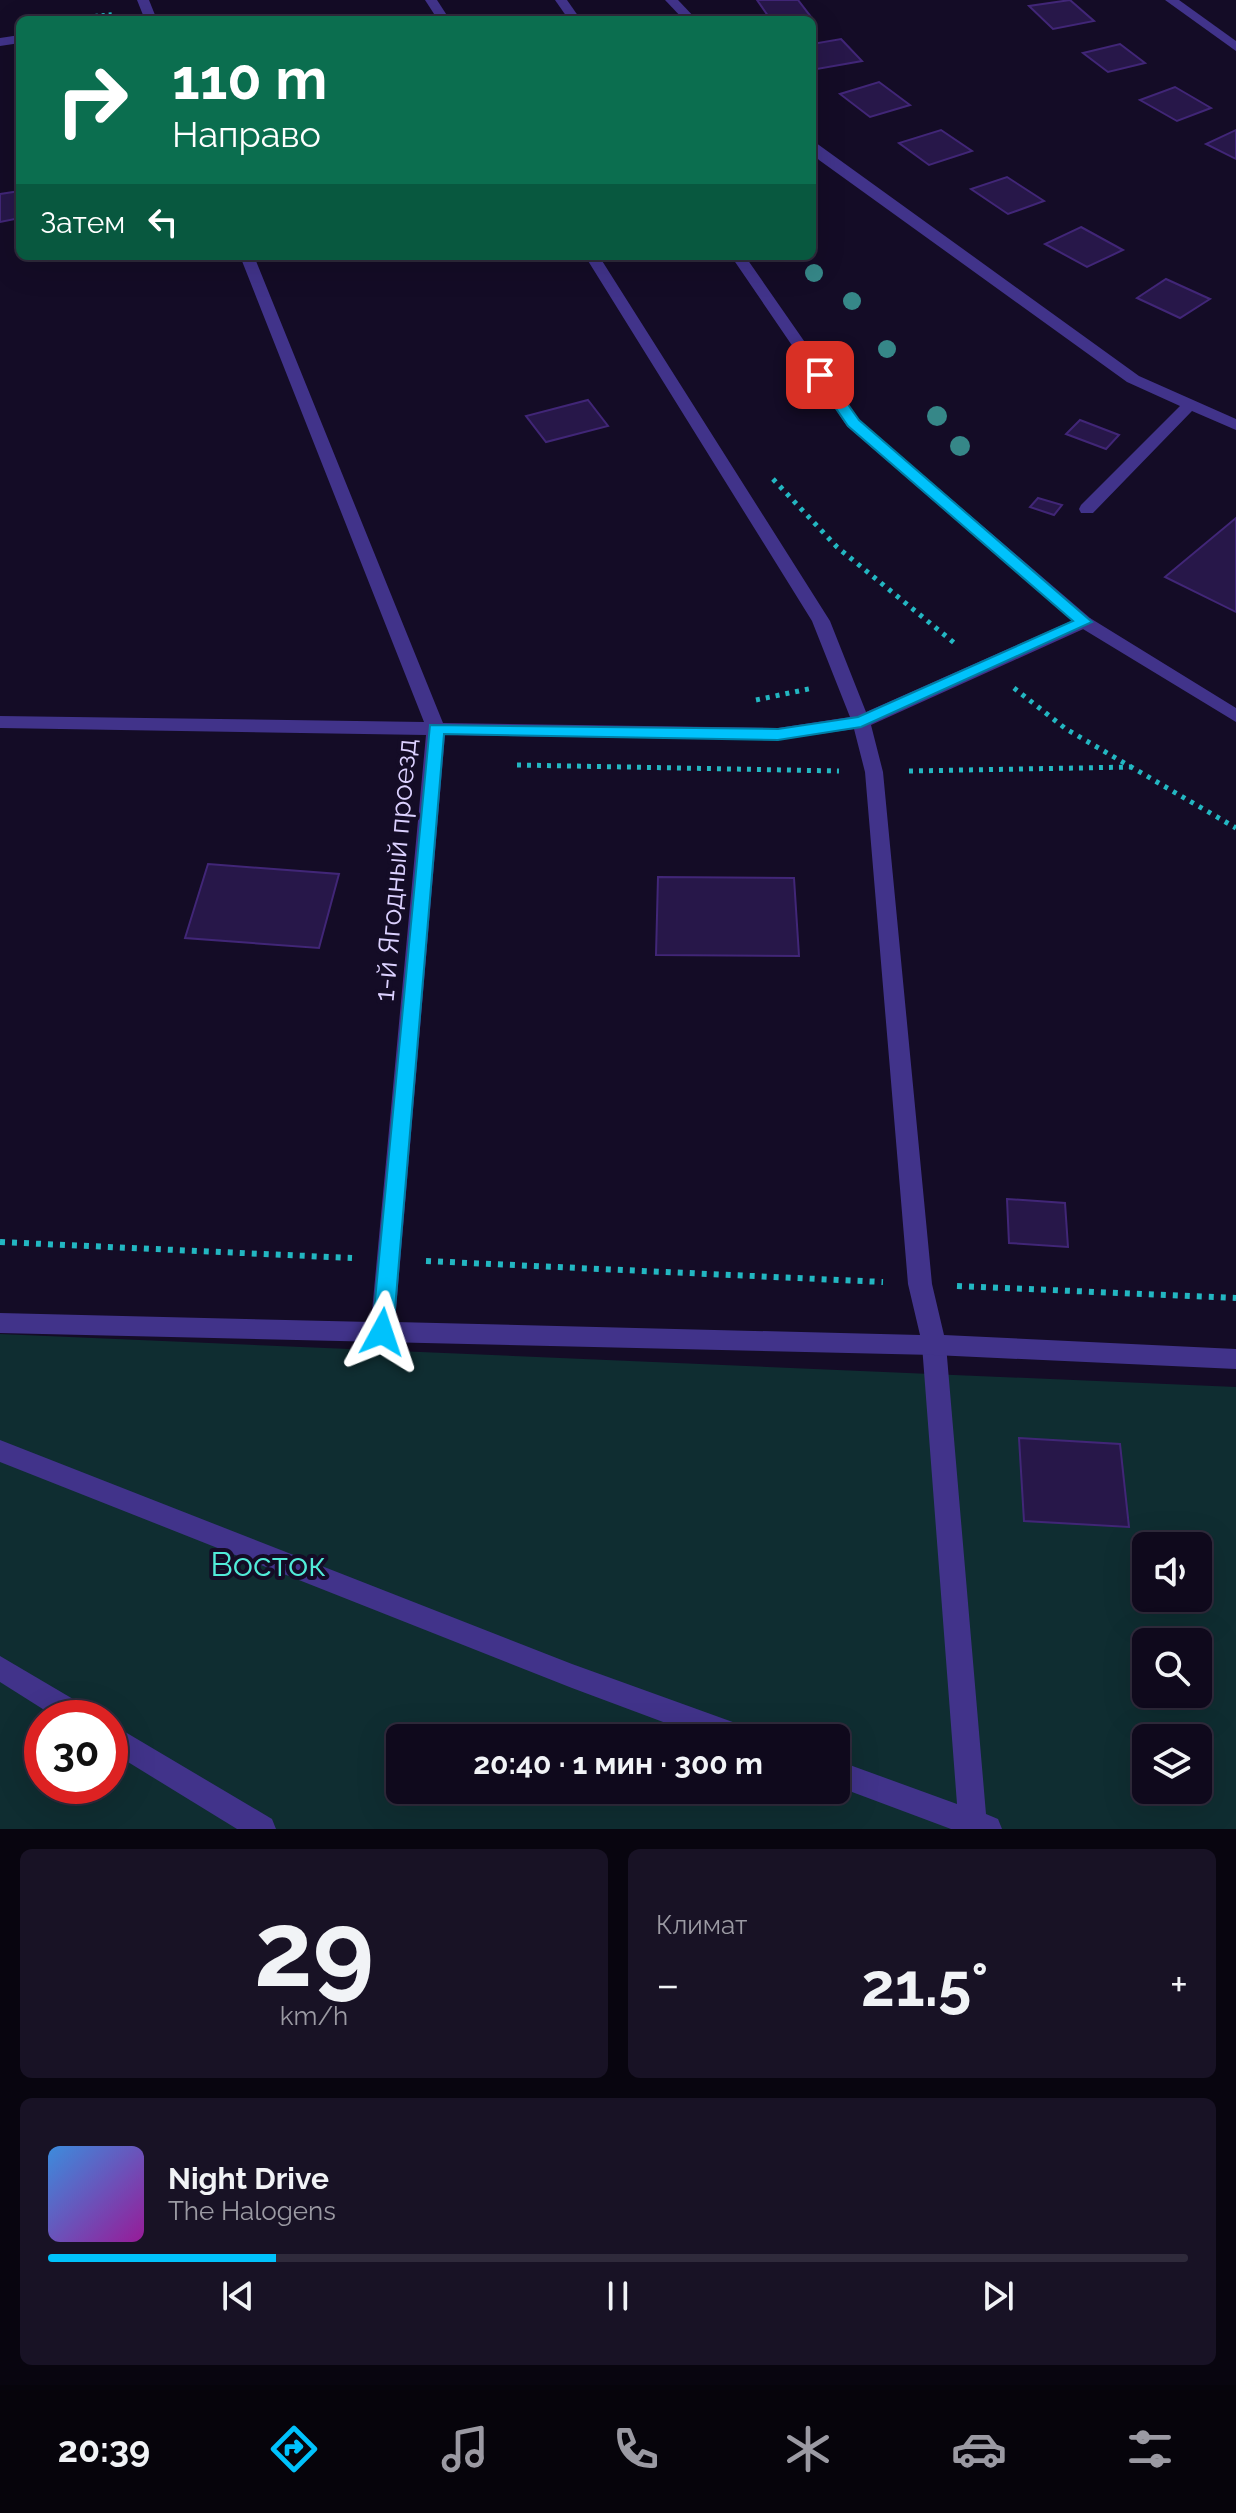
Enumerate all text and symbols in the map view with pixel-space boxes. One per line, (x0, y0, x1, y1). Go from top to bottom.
text: 110 m (172, 46, 327, 112)
icon: right (40, 48, 144, 152)
text: Направо (172, 113, 321, 155)
icon: left (141, 200, 185, 244)
text: Затем (40, 205, 125, 240)
pin (786, 341, 854, 409)
icon: arrive (798, 353, 842, 397)
street label: 1-й Ягодный проезд (368, 737, 423, 1003)
position arrow (340, 1290, 424, 1374)
map controls (1132, 1532, 1212, 1804)
button: sound (1132, 1532, 1212, 1612)
park label: Восток (210, 1544, 326, 1584)
button: search (1132, 1628, 1212, 1708)
speed limit sign: 30 (24, 1700, 128, 1804)
button: layers (1132, 1724, 1212, 1804)
text: 20:40 · 1 мин · 300 m (473, 1746, 763, 1781)
text: 29 (254, 1888, 374, 2010)
text: Климат (656, 1910, 747, 1940)
text: 21.5° (861, 1950, 988, 2020)
text: − (656, 1959, 680, 2010)
text: + (1170, 1959, 1188, 2010)
text: km/h (280, 2001, 348, 2031)
text: Night Drive (168, 2161, 329, 2196)
text: The Halogens (168, 2196, 336, 2226)
icon: previous (216, 2274, 260, 2318)
icon: pause (596, 2274, 640, 2318)
icon: next (976, 2274, 1020, 2318)
icon: directions (266, 2421, 322, 2477)
icon: music (437, 2421, 493, 2477)
icon: phone (608, 2421, 664, 2477)
icon: climate (780, 2421, 836, 2477)
icon: car (951, 2421, 1007, 2477)
icon: filters (1122, 2421, 1178, 2477)
text: 20:39 (58, 2428, 150, 2470)

